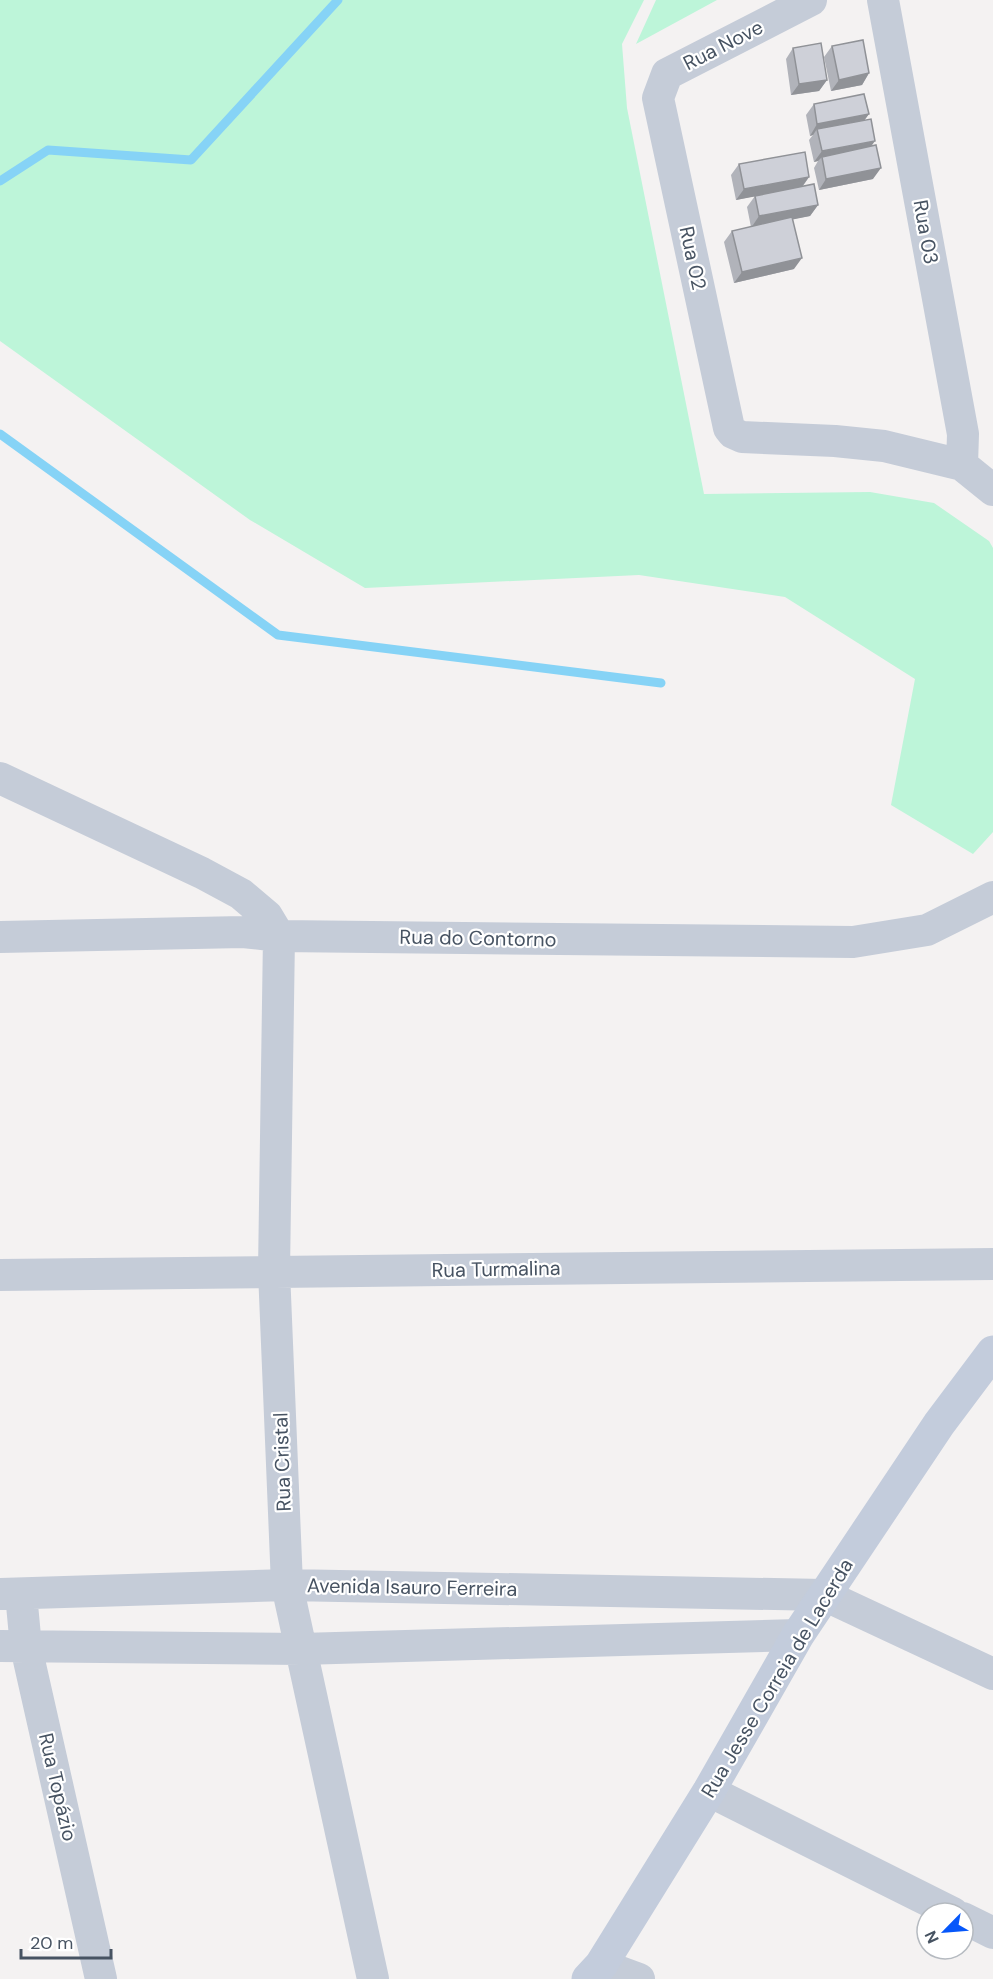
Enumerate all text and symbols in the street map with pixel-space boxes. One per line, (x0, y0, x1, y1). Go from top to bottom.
street label: Rua Nove (679, 14, 767, 76)
street label: Rua 03 (908, 198, 944, 266)
street label: Rua 02 (674, 224, 712, 292)
street label: Rua do Contorno (399, 924, 557, 952)
street label: Rua Turmalina (431, 1255, 561, 1283)
street label: Rua Cristal (267, 1412, 297, 1512)
street label: Rua Jesse Correia de Lacerda (695, 1554, 859, 1802)
street label: Avenida Isauro Ferreira (307, 1572, 517, 1602)
street label: Rua Topázio (33, 1730, 83, 1844)
north arrow (915, 1901, 975, 1961)
scale bar (21, 1922, 111, 1960)
text: N (920, 1927, 944, 1947)
text: 20 m (30, 1931, 73, 1955)

